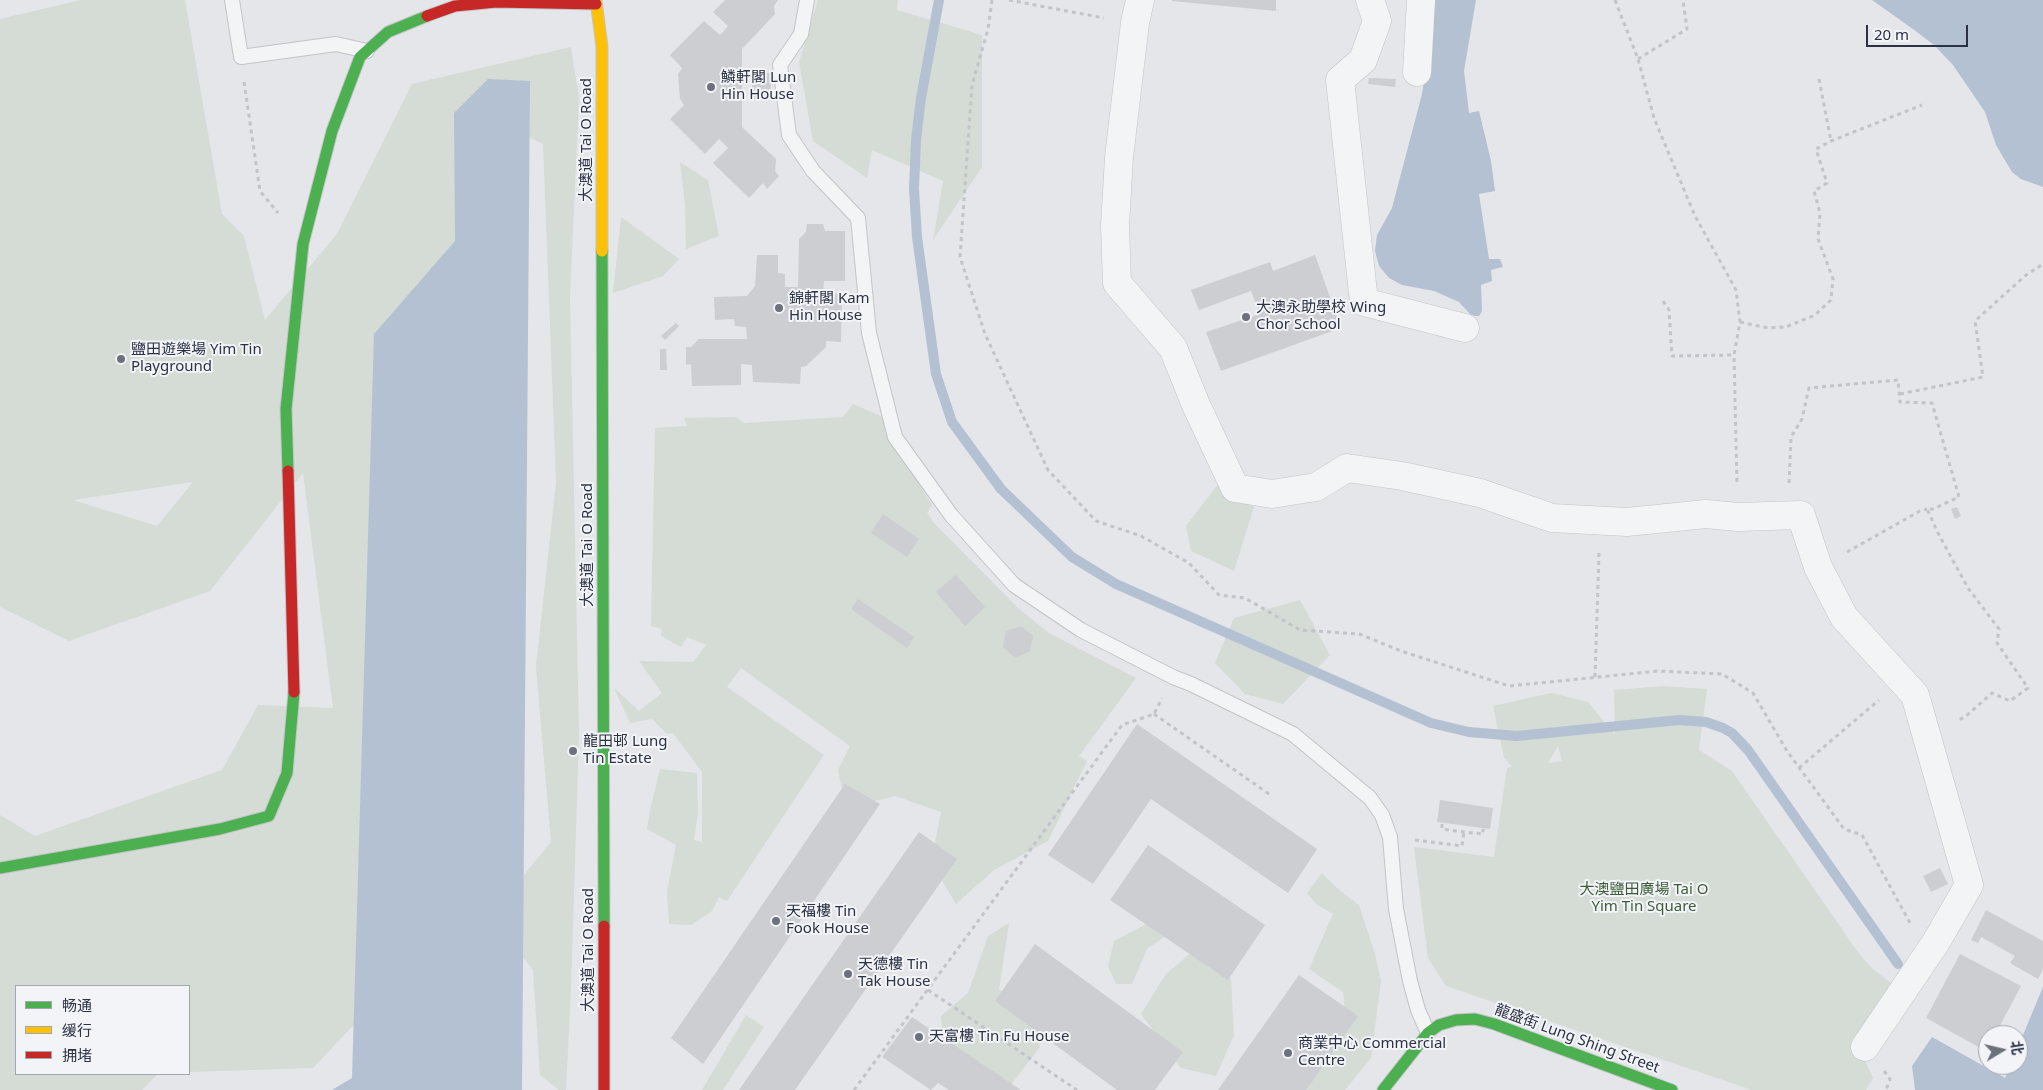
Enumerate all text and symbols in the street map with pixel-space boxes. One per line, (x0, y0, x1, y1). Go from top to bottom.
scale bar (1868, 15, 1970, 47)
text: 20 m (1874, 24, 1909, 44)
place label: 鱗軒閣 Lun Hin House (721, 69, 796, 104)
street label: 大澳道 Tai O Road (578, 78, 596, 202)
marker: 鱗軒閣 Lun Hin House (705, 81, 717, 93)
place label: 錦軒閣 Kam Hin House (789, 290, 870, 325)
place label: 大澳永助學校 Wing Chor School (1256, 299, 1386, 334)
marker: 錦軒閣 Kam Hin House (773, 302, 785, 314)
marker: 大澳永助學校 Wing Chor School (1240, 311, 1252, 323)
place label: 鹽田遊樂場 Yim Tin Playground (131, 341, 262, 376)
marker: 鹽田遊樂場 Yim Tin Playground (115, 353, 127, 365)
street label: 大澳道 Tai O Road (579, 483, 597, 607)
place label: 龍田邨 Lung Tin Estate (583, 733, 668, 768)
marker: 龍田邨 Lung Tin Estate (567, 745, 579, 757)
park label: 大澳鹽田廣場 Tai O Yim Tin Square (1580, 881, 1708, 916)
street label: 大澳道 Tai O Road (580, 888, 598, 1012)
place label: 天福樓 Tin Fook House (786, 903, 869, 938)
marker: 天福樓 Tin Fook House (770, 915, 782, 927)
place label: 天德樓 Tin Tak House (858, 956, 931, 991)
marker: 天德樓 Tin Tak House (842, 968, 854, 980)
legend (15, 985, 190, 1075)
text: 畅通 (62, 995, 92, 1015)
street label: 龍盛街 Lung Shing Street (1492, 1001, 1662, 1077)
text: 缓行 (62, 1020, 92, 1040)
north arrow (1978, 1025, 2028, 1075)
place label: 天富樓 Tin Fu House (929, 1028, 1069, 1046)
marker: 天富樓 Tin Fu House (913, 1031, 925, 1043)
place label: 商業中心 Commercial Centre (1298, 1035, 1446, 1070)
text: 北 (2007, 1039, 2028, 1056)
text: 拥堵 (62, 1045, 92, 1065)
marker: 商業中心 Commercial Centre (1282, 1047, 1294, 1059)

